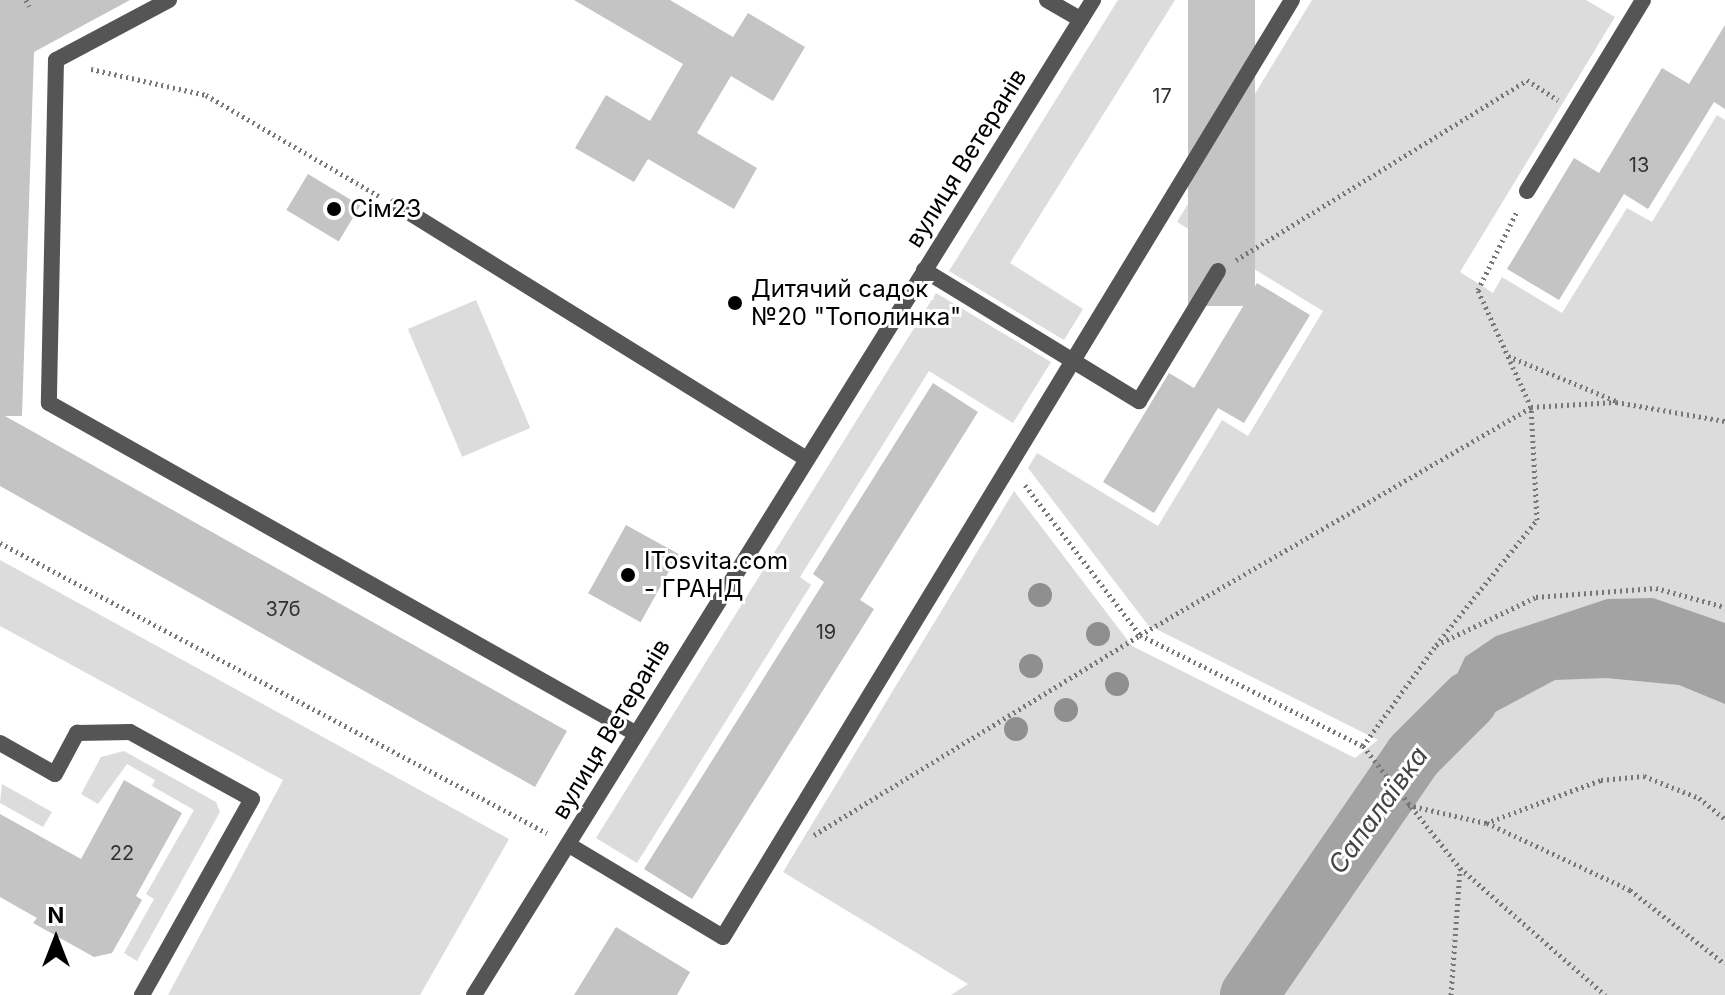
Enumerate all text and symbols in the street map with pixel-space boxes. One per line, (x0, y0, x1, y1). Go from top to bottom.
street label: вулиця Ветеранів (900, 64, 1032, 252)
house number: 17 (1152, 84, 1172, 108)
house number: 13 (1629, 153, 1649, 177)
place label: Сім23 (350, 195, 421, 223)
marker: Сім23 (325, 200, 343, 218)
place label: Дитячий садок №20 "Тополинка" (751, 275, 961, 331)
marker: Дитячий садок №20 "Тополинка" (726, 294, 744, 312)
place label: ITosvita.com - ГРАНД (644, 547, 788, 603)
marker: ITosvita.com - ГРАНД (619, 566, 637, 584)
house number: 37б (265, 597, 301, 621)
house number: 19 (816, 620, 836, 644)
street label: вулиця Ветеранів (546, 634, 676, 824)
water label: Сапалаївка (1322, 741, 1434, 879)
house number: 22 (110, 841, 134, 865)
north arrow (16, 899, 96, 979)
text: N (48, 902, 64, 928)

